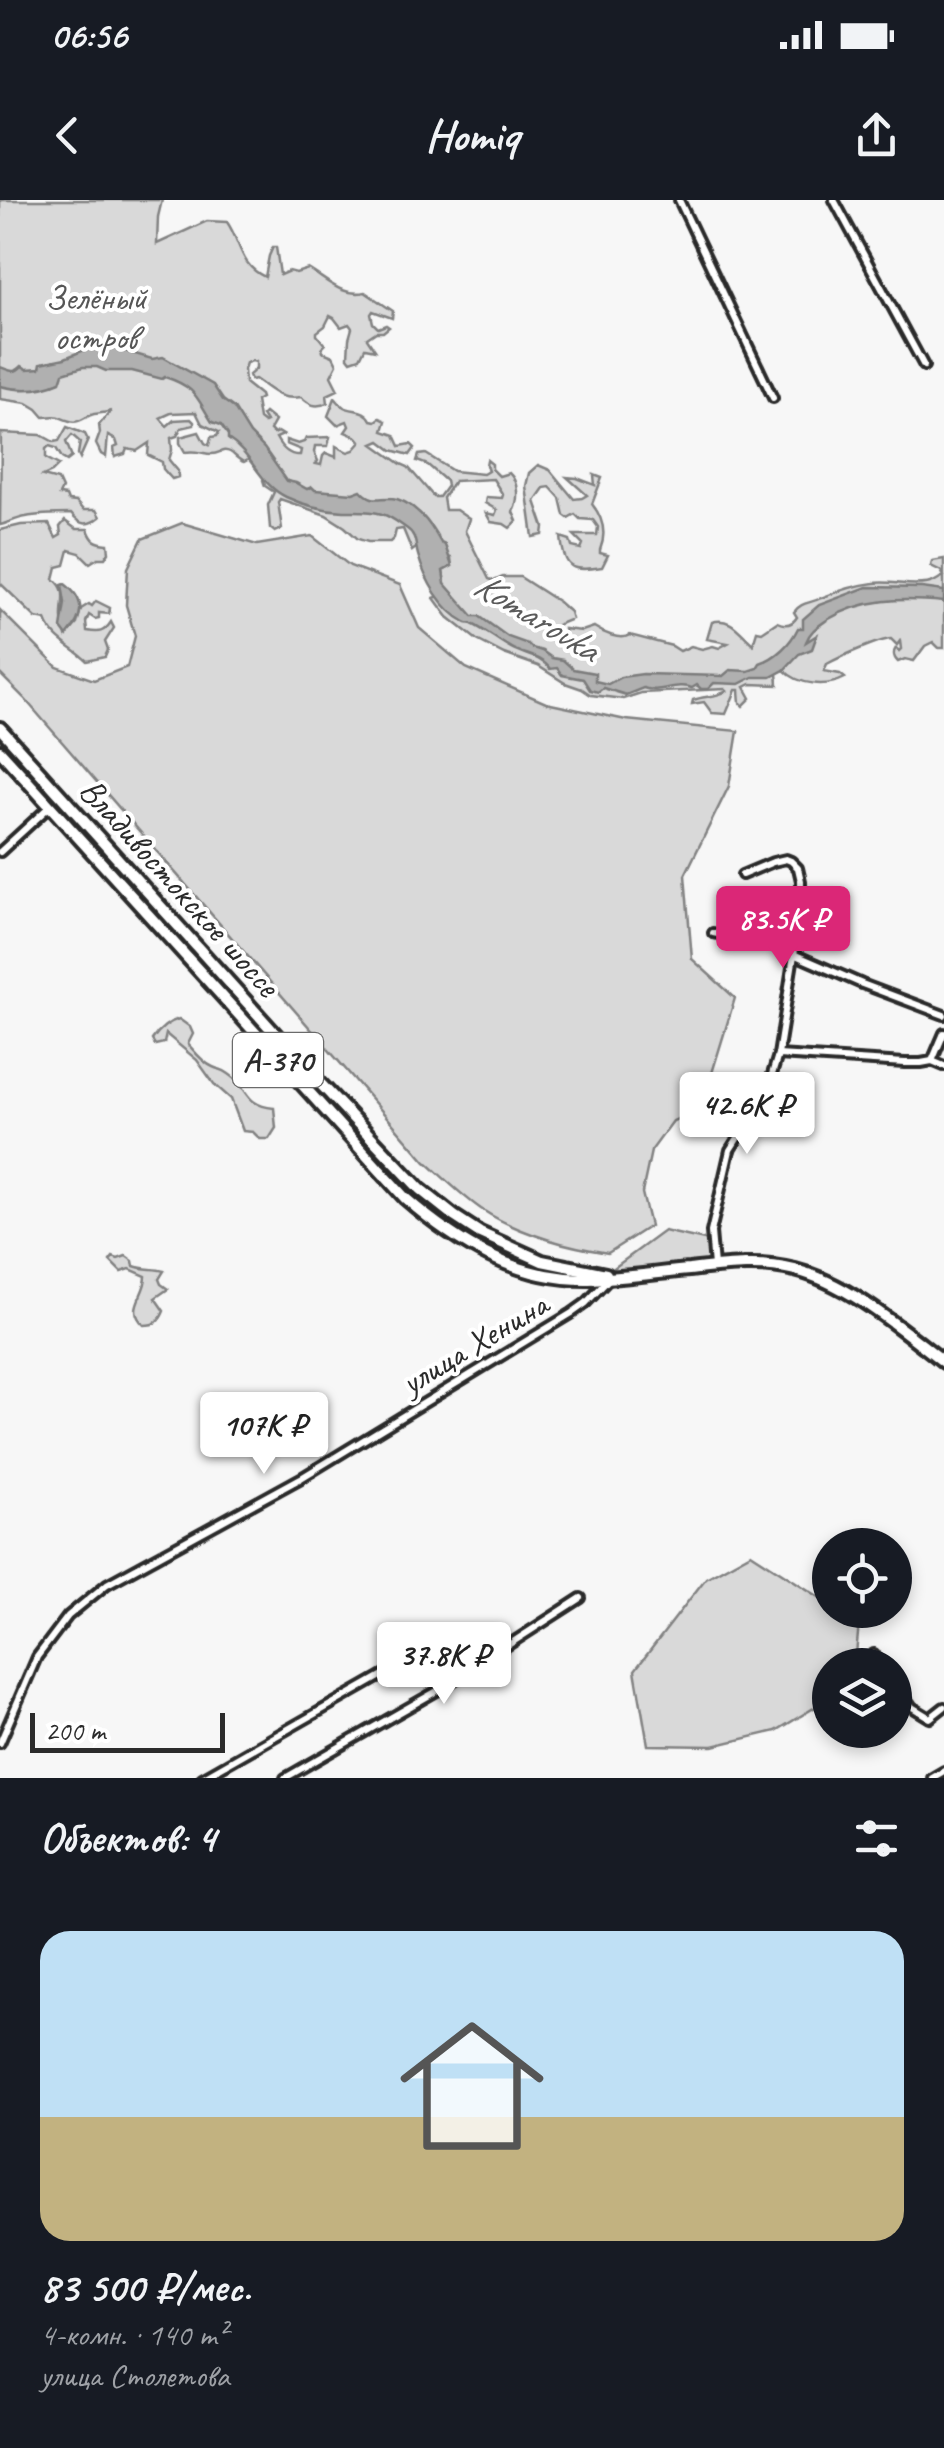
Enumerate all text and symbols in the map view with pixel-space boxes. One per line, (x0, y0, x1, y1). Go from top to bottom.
text: 06:56 (50, 12, 127, 59)
text: Homiq (425, 107, 519, 164)
icon: back (40, 108, 95, 163)
icon: share (849, 108, 904, 163)
park label: Зелёный остров (45, 275, 149, 360)
water label: Komarovka (466, 561, 611, 674)
street label: Владивостокское шоссе (70, 769, 291, 1008)
pin: 83.5K ₽ (691, 886, 875, 971)
text: 83.5K ₽ (738, 898, 828, 939)
road number: А-370 (233, 1033, 323, 1087)
pin: 42.6K ₽ (655, 1072, 839, 1157)
text: 42.6K ₽ (702, 1084, 792, 1125)
street label: улица Хенина (391, 1281, 558, 1406)
pin: 107K ₽ (183, 1392, 345, 1477)
text: 107K ₽ (222, 1404, 306, 1445)
map controls (812, 1528, 912, 1748)
button: locate (812, 1528, 912, 1628)
pin: 37.8K ₽ (352, 1622, 536, 1707)
text: 37.8K ₽ (399, 1634, 489, 1675)
button: layers (812, 1648, 912, 1748)
scale bar (30, 1708, 225, 1752)
text: 200 m (45, 1713, 105, 1748)
icon: filters (849, 1811, 904, 1866)
text: Объектов: 4 (40, 1812, 216, 1865)
icon: home (382, 1996, 562, 2176)
text: 83 500 ₽/мес. (40, 2261, 251, 2314)
text: 4-комн. · 140 m² (40, 2314, 227, 2355)
text: улица Столетова (40, 2355, 230, 2396)

